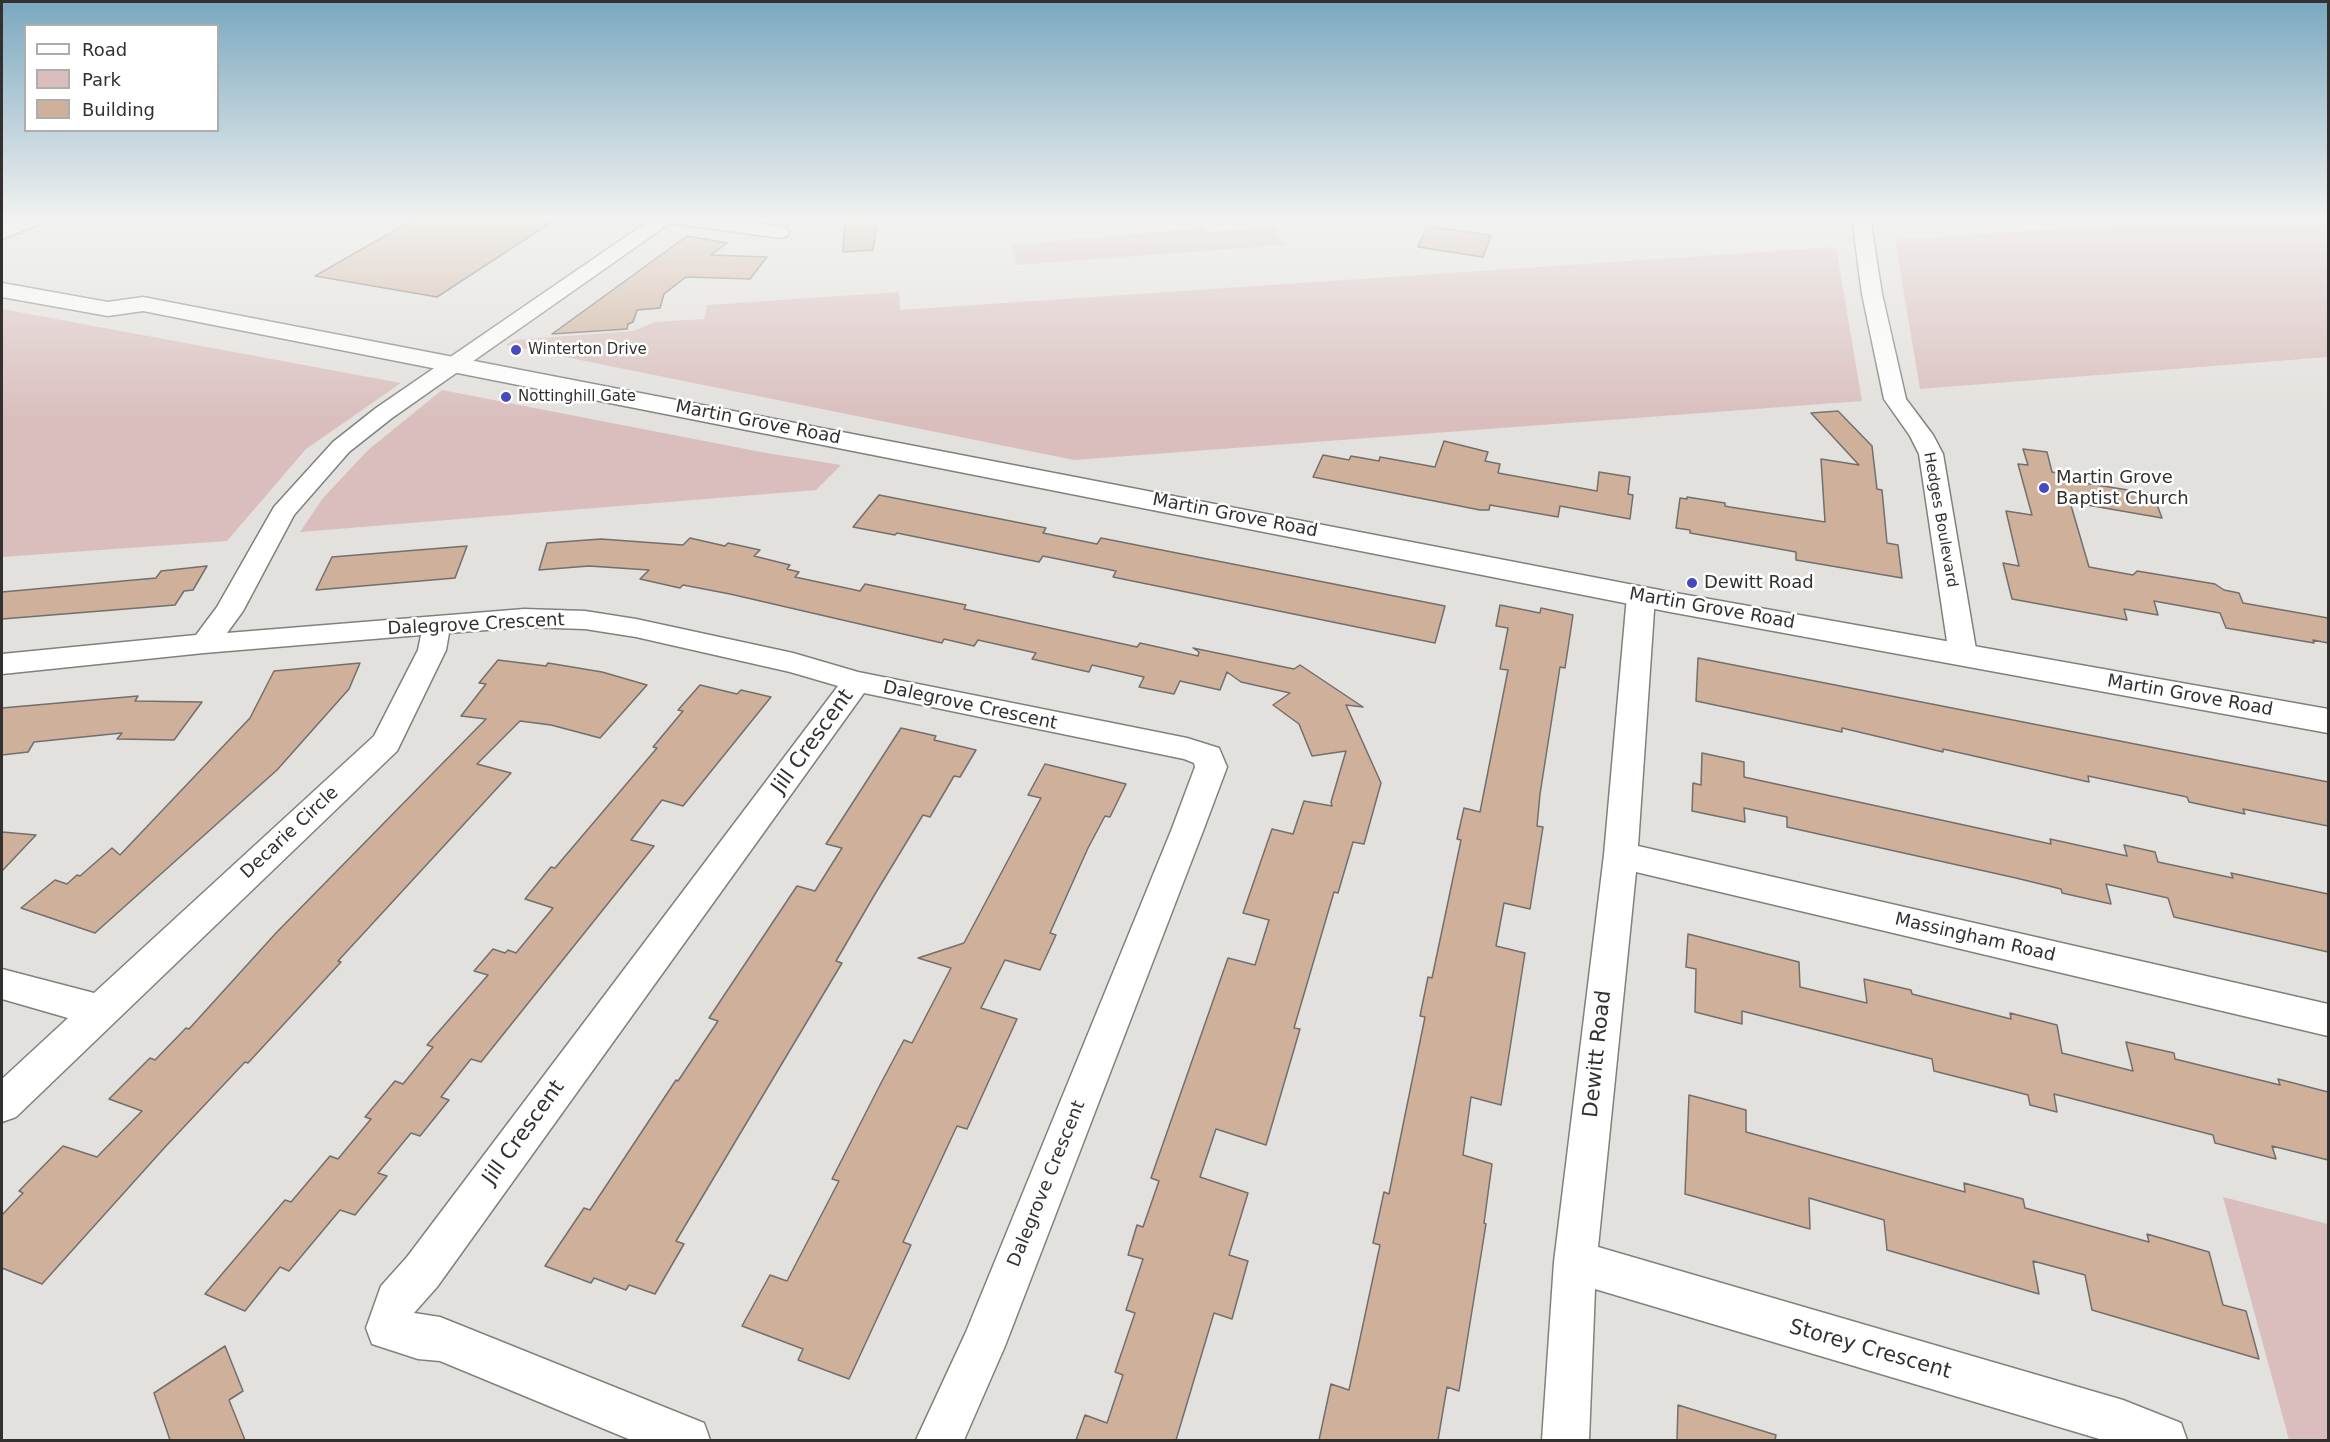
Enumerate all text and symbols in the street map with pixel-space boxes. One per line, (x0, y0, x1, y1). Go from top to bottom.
legend (24, 24, 219, 132)
text: Road (82, 39, 127, 60)
text: Park (82, 69, 121, 90)
text: Building (82, 99, 155, 120)
place label: Winterton Drive (528, 341, 647, 359)
marker: Winterton Drive (509, 343, 523, 357)
place label: Nottinghill Gate (518, 388, 636, 406)
marker: Nottinghill Gate (499, 390, 513, 404)
street label: Martin Grove Road (674, 396, 842, 450)
street label: Hedges Boulevard (1919, 451, 1961, 589)
place label: Martin Grove Baptist Church (2056, 467, 2189, 510)
marker: Martin Grove Baptist Church (2037, 481, 2051, 495)
street label: Martin Grove Road (1151, 489, 1319, 543)
place label: Dewitt Road (1704, 572, 1814, 594)
marker: Dewitt Road (1685, 576, 1699, 590)
street label: Martin Grove Road (1628, 584, 1796, 634)
street label: Dalegrove Crescent (387, 610, 565, 640)
street label: Martin Grove Road (2106, 671, 2274, 721)
street label: Dalegrove Crescent (881, 677, 1059, 735)
street label: Jill Crescent (767, 685, 859, 799)
street label: Decarie Circle (237, 782, 343, 884)
street label: Massingham Road (1893, 909, 2057, 967)
street label: Dewitt Road (1579, 989, 1617, 1119)
street label: Jill Crescent (478, 1076, 570, 1190)
street label: Dalegrove Crescent (1004, 1098, 1090, 1270)
street label: Storey Crescent (1786, 1315, 1954, 1385)

